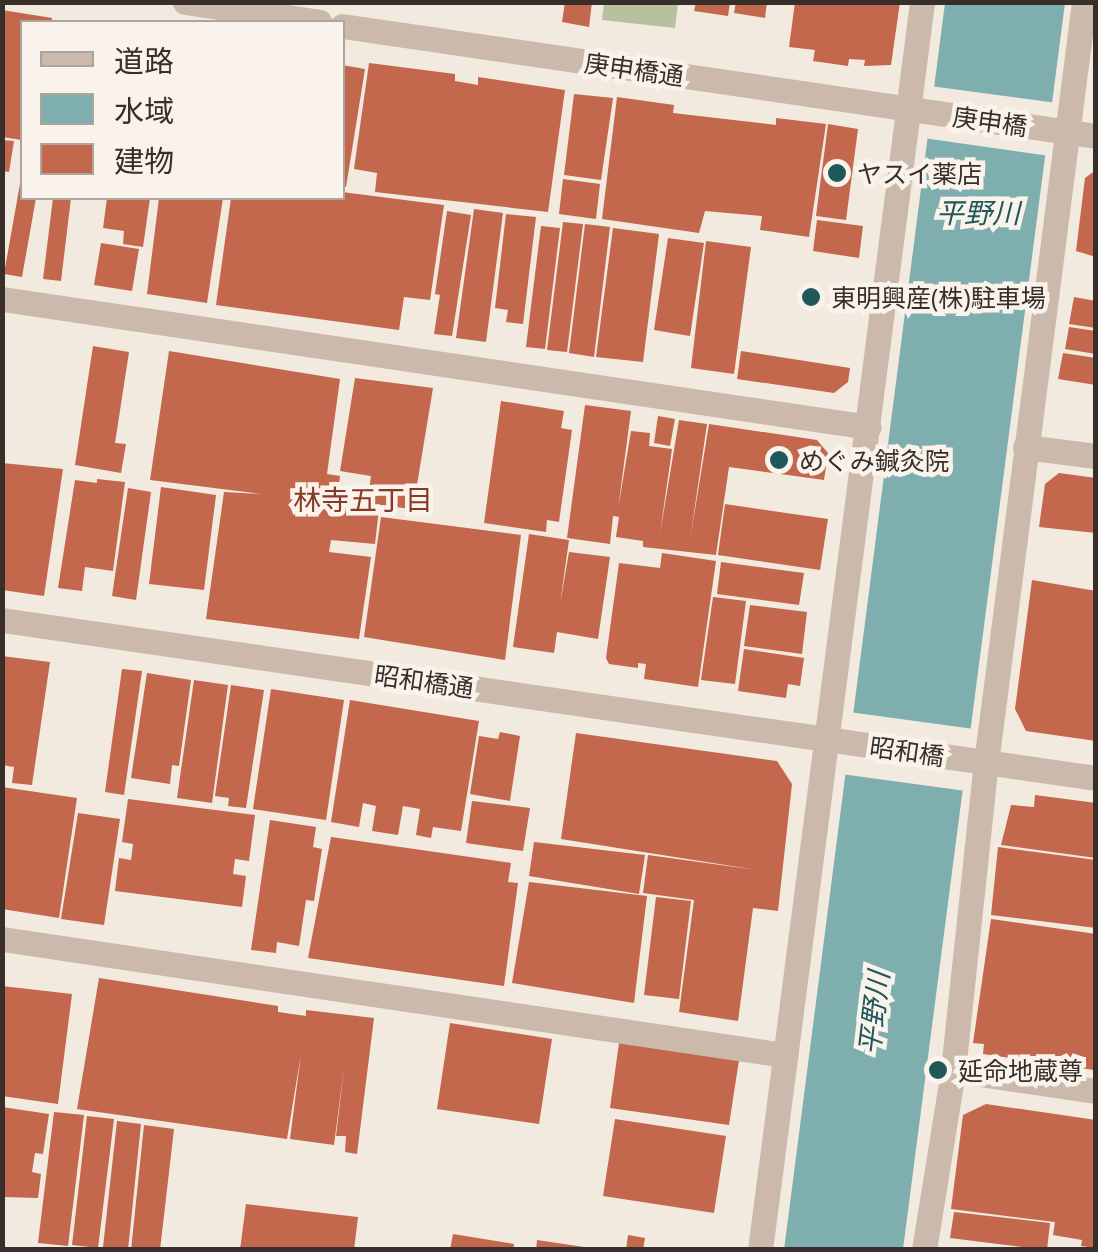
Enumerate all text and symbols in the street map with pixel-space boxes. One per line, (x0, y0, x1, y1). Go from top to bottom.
legend (20, 20, 345, 200)
text: 道路 (114, 40, 174, 81)
street label: 庚申橋通 (582, 47, 686, 91)
text: 水域 (114, 90, 174, 131)
street label: 庚申橋 (951, 101, 1029, 141)
text: 建物 (114, 140, 174, 181)
place label: ヤスイ薬店 (857, 158, 982, 188)
marker: ヤスイ薬店 (826, 162, 848, 184)
water label: 平野川 (936, 195, 1020, 229)
place label: 東明興産(株)駐車場 (831, 282, 1046, 312)
marker: 東明興産(株)駐車場 (800, 286, 822, 308)
place label: めぐみ鍼灸院 (799, 445, 949, 475)
marker: めぐみ鍼灸院 (768, 449, 790, 471)
district label: 林寺五丁目 (293, 482, 433, 516)
street label: 昭和橋通 (372, 659, 476, 703)
street label: 昭和橋 (868, 731, 946, 771)
water label: 平野川 (851, 969, 895, 1057)
place label: 延命地蔵尊 (958, 1055, 1083, 1085)
marker: 延命地蔵尊 (927, 1059, 949, 1081)

